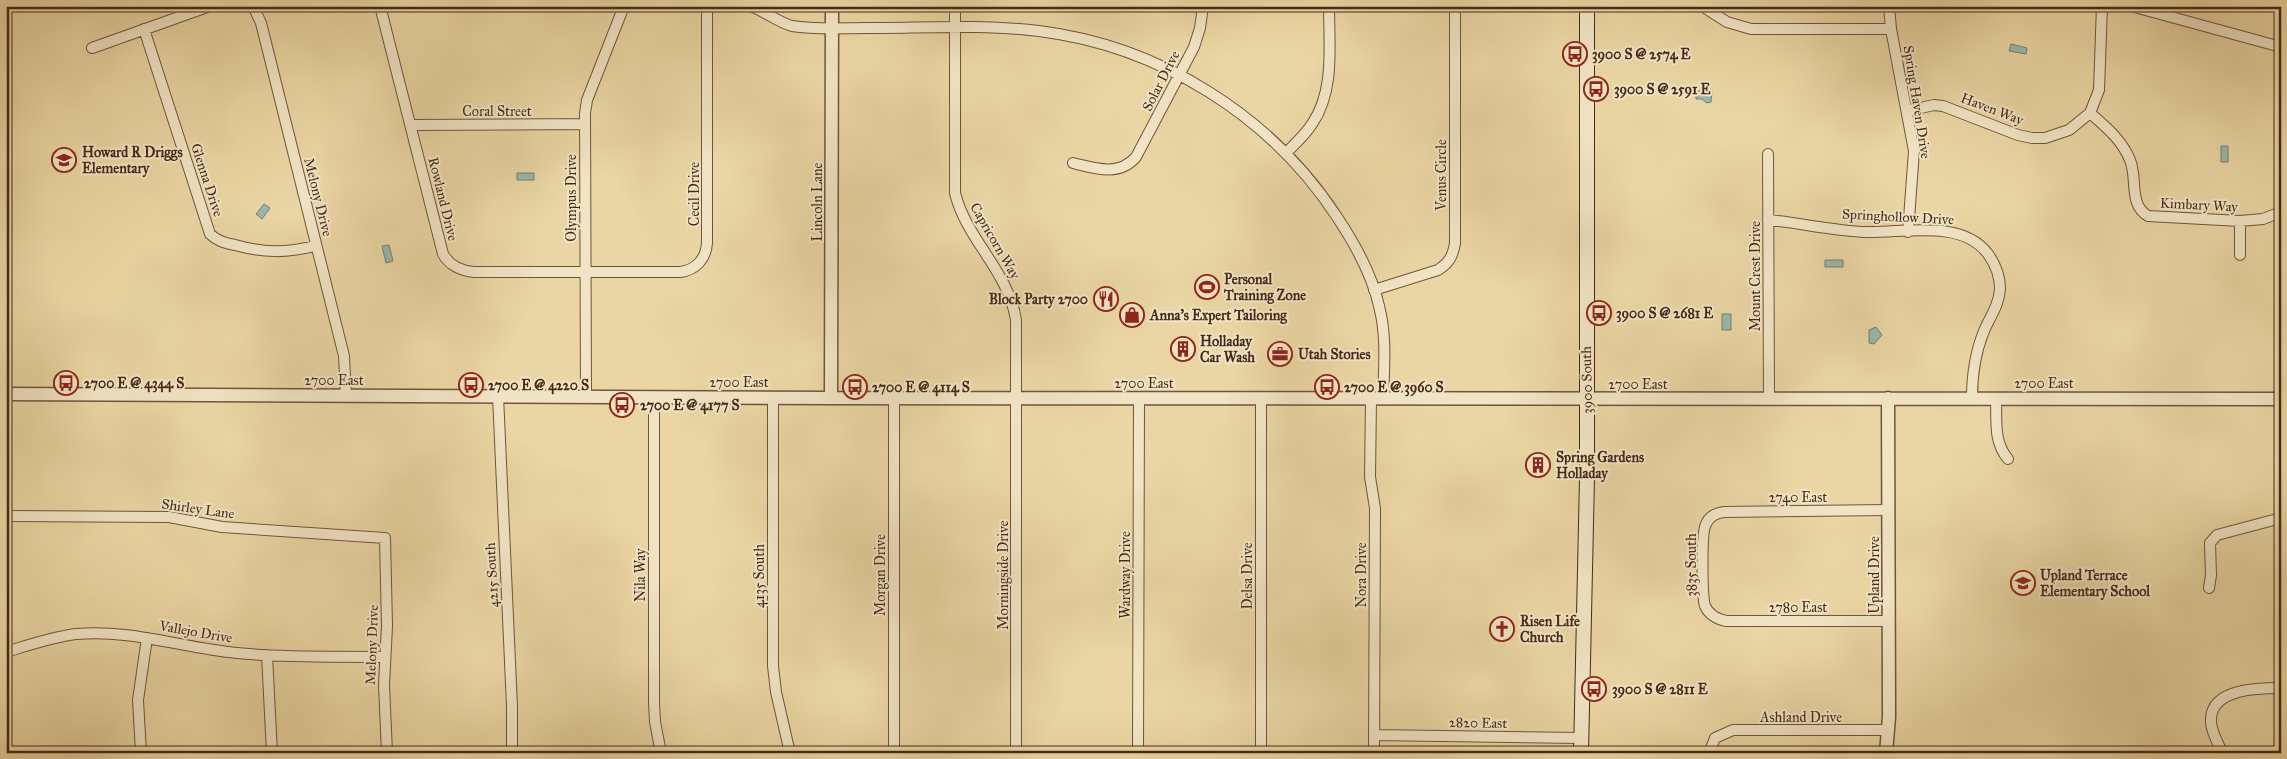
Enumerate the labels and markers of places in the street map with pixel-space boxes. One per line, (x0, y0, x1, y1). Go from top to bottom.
bus stop icon: 3900 S @ 2574 E (1562, 41, 1588, 67)
place label: 3900 S @ 2574 E (1592, 46, 1691, 64)
bus stop icon: 3900 S @ 2591 E (1583, 76, 1609, 102)
place label: 3900 S @ 2591 E (1614, 81, 1711, 99)
place label: Howard R Driggs Elementary (82, 144, 183, 178)
school or university icon: Howard R Driggs Elementary (51, 147, 77, 173)
place label: Personal Training Zone (1223, 271, 1306, 305)
sports icon: Personal Training Zone (1194, 274, 1220, 300)
restaurant icon: Block Party 2700 (1093, 286, 1119, 312)
place label: Block Party 2700 (989, 291, 1088, 309)
bus stop icon: 3900 S @ 2681 E (1586, 300, 1612, 326)
shop icon: Anna's Expert Tailoring (1119, 302, 1145, 328)
place label: 3900 S @ 2681 E (1616, 305, 1713, 323)
place label: Anna's Expert Tailoring (1149, 307, 1287, 325)
place label: Holladay Car Wash (1200, 333, 1255, 366)
building icon: Holladay Car Wash (1170, 336, 1196, 362)
office icon: Utah Stories (1267, 341, 1293, 367)
place label: Utah Stories (1298, 346, 1371, 363)
bus stop icon: 2700 E @ 4344 S (53, 370, 79, 396)
bus stop icon: 2700 E @ 4220 S (458, 372, 484, 398)
bus stop icon: 2700 E @ 4114 S (842, 374, 868, 400)
bus stop icon: 2700 E @ 3960 S (1314, 374, 1340, 400)
place label: 2700 E @ 4344 S (84, 375, 184, 393)
place label: 2700 E @ 4220 S (488, 377, 589, 395)
place label: 2700 E @ 4114 S (872, 379, 970, 397)
place label: 2700 E @ 3960 S (1344, 379, 1444, 397)
bus stop icon: 2700 E @ 4177 S (609, 392, 635, 418)
place label: 2700 E @ 4177 S (640, 397, 740, 415)
place label: Spring Gardens Holladay (1556, 449, 1644, 483)
building icon: Spring Gardens Holladay (1525, 452, 1551, 478)
place label: Upland Terrace Elementary School (2040, 567, 2151, 601)
school or university icon: Upland Terrace Elementary School (2010, 570, 2036, 596)
place label: Risen Life Church (1520, 613, 1580, 646)
church icon: Risen Life Church (1489, 616, 1515, 642)
bus stop icon: 3900 S @ 2811 E (1581, 676, 1607, 702)
place label: 3900 S @ 2811 E (1612, 681, 1708, 699)

